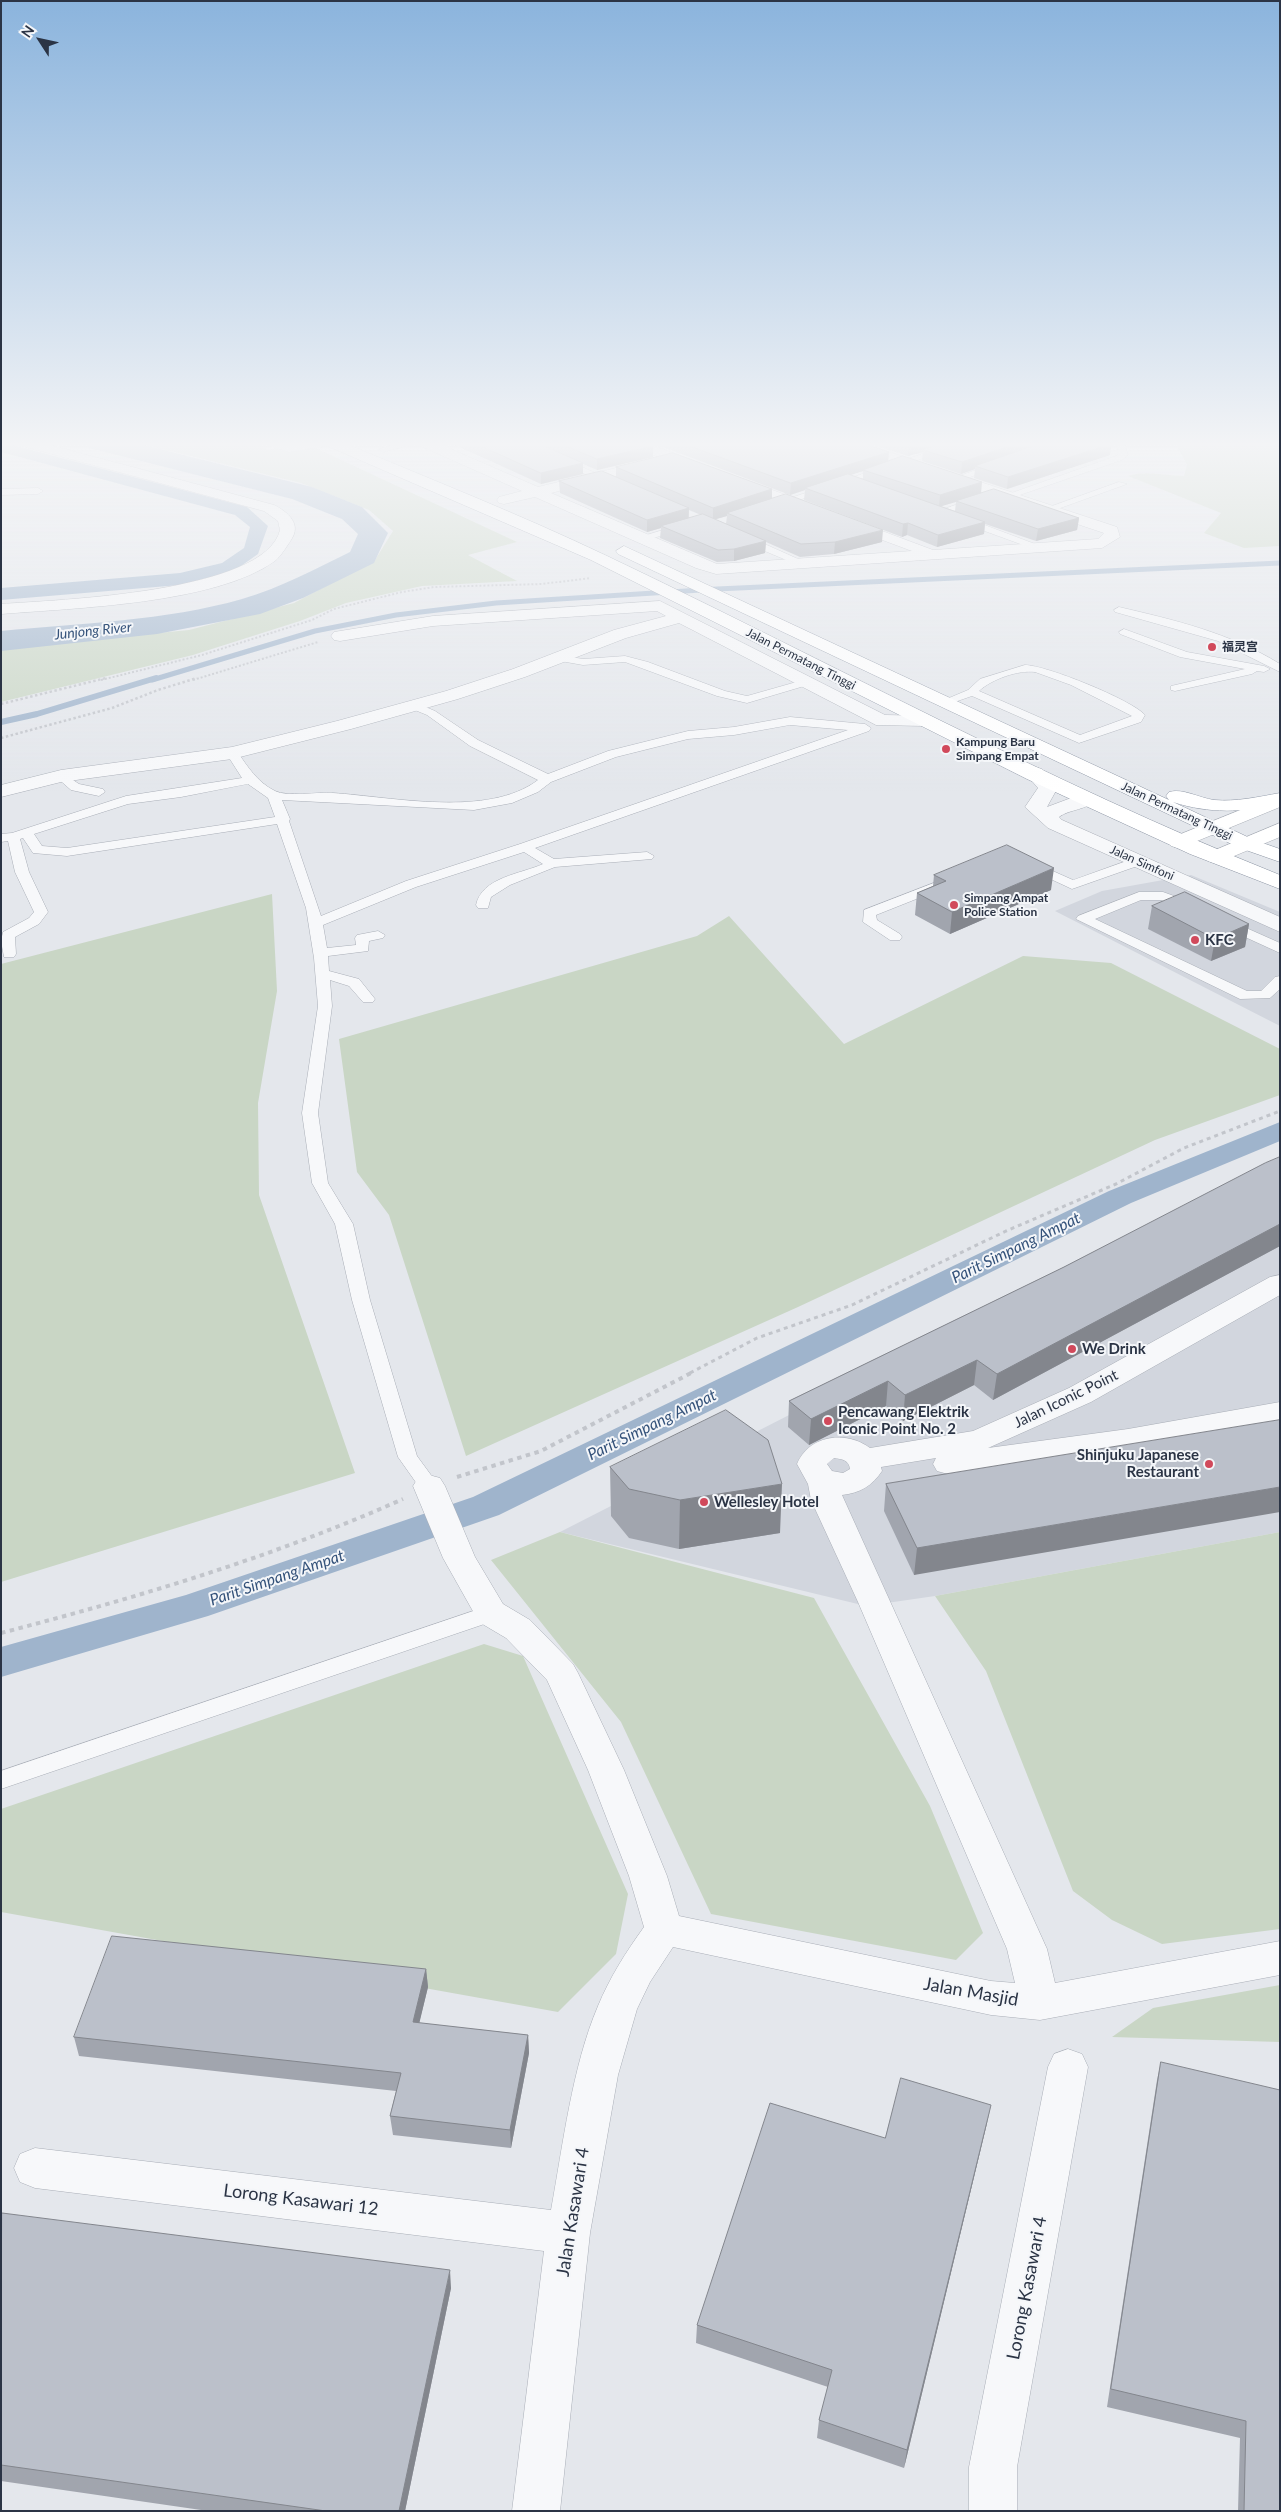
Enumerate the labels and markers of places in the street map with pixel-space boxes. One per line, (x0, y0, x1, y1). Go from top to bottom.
place label: 福灵宫 (1222, 640, 1258, 654)
marker: 福灵宫 (1206, 641, 1218, 653)
place label: Kampung Baru Simpang Empat (956, 735, 1039, 763)
marker: Kampung Baru Simpang Empat (940, 743, 952, 755)
place label: Simpang Ampat Police Station (964, 891, 1048, 919)
marker: Simpang Ampat Police Station (948, 899, 960, 911)
place label: KFC (1205, 931, 1234, 949)
marker: KFC (1189, 934, 1201, 946)
place label: We Drink (1082, 1340, 1146, 1358)
marker: We Drink (1066, 1343, 1078, 1355)
place label: Pencawang Elektrik Iconic Point No. 2 (838, 1403, 969, 1438)
marker: Pencawang Elektrik Iconic Point No. 2 (822, 1415, 834, 1427)
place label: Shinjuku Japanese Restaurant (1077, 1446, 1199, 1481)
marker: Shinjuku Japanese Restaurant (1203, 1458, 1215, 1470)
place label: Wellesley Hotel (714, 1493, 819, 1511)
marker: Wellesley Hotel (698, 1496, 710, 1508)

